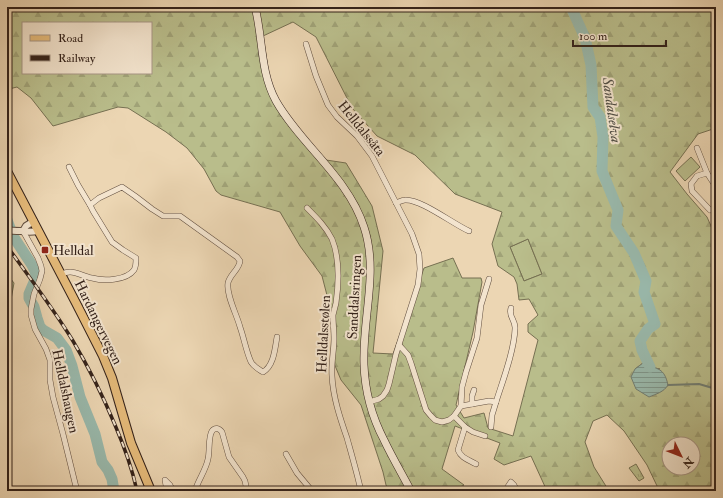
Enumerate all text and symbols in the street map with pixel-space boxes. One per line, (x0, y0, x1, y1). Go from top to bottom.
legend (22, 22, 152, 74)
scale bar (573, 22, 666, 48)
text: 100 m (579, 29, 608, 44)
text: Road (58, 31, 83, 46)
text: Railway (58, 51, 96, 66)
water label: Sandalselva (597, 75, 625, 144)
street label: Helldalssåta (334, 97, 389, 160)
place label: Helldal (53, 242, 94, 259)
marker: Helldal (40, 245, 50, 255)
street label: Sanddalsringen (344, 254, 365, 340)
street label: Hardangervegen (71, 277, 126, 367)
street label: Helldalsstølen (313, 295, 334, 373)
street label: Helldalshaugen (48, 347, 83, 435)
north arrow (661, 436, 701, 476)
text: N (679, 454, 697, 471)

